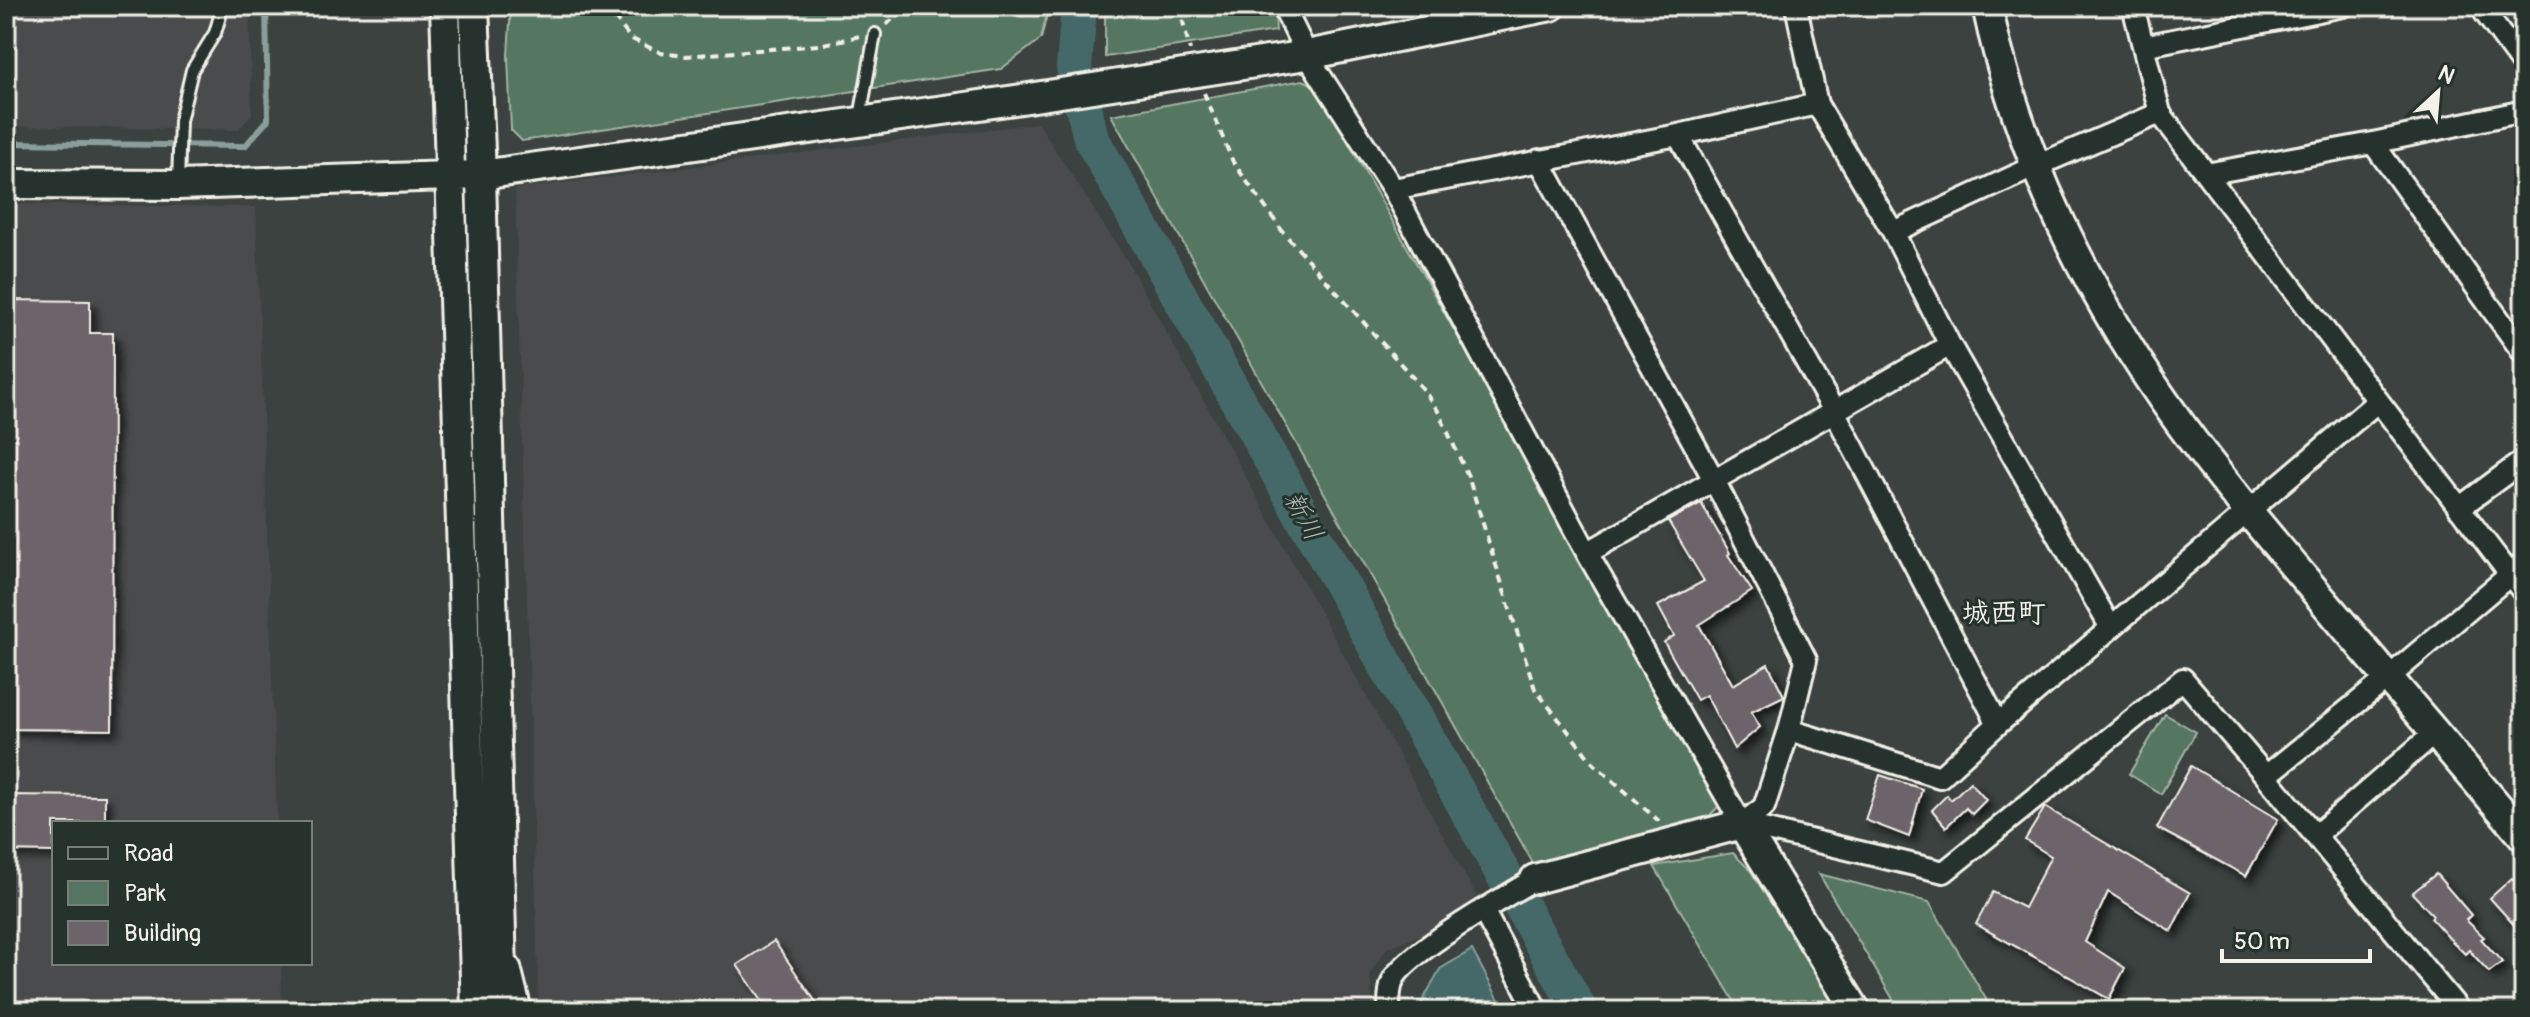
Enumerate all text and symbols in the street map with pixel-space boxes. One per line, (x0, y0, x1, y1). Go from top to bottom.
north arrow (2398, 52, 2478, 132)
text: N (2434, 59, 2459, 91)
water label: 新川 (1276, 485, 1330, 547)
district label: 城西町 (1962, 596, 2046, 631)
legend (52, 821, 312, 965)
text: Road (124, 839, 174, 868)
text: Park (124, 879, 166, 908)
scale bar (2222, 913, 2370, 963)
text: Building (124, 919, 201, 948)
text: 50 m (2234, 927, 2290, 956)

